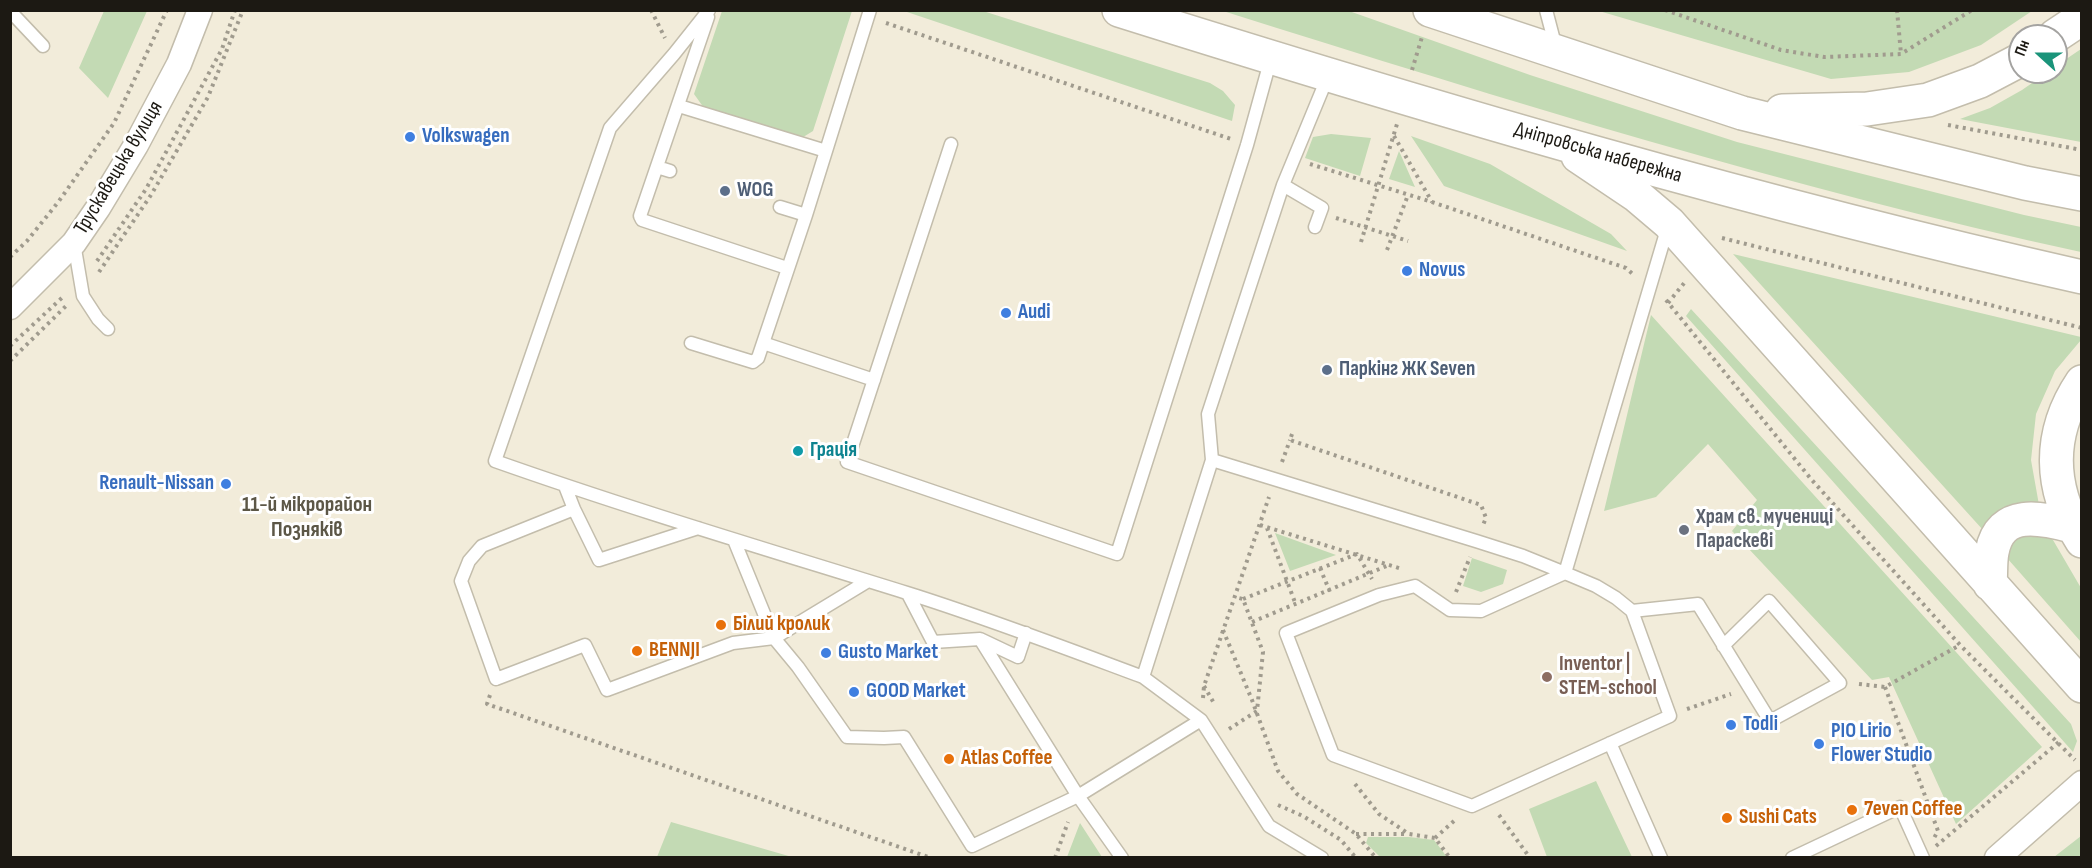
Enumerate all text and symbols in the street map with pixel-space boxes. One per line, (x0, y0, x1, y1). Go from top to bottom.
north arrow (2008, 24, 2068, 84)
text: Пн (2011, 37, 2034, 59)
street label: Трускавецька вулиця (69, 97, 169, 239)
street label: Дніпровська набережна (1511, 117, 1685, 189)
place label: Volkswagen (422, 124, 510, 150)
marker: Volkswagen (403, 130, 417, 144)
place label: WOG (737, 178, 773, 204)
marker: WOG (718, 184, 732, 198)
place label: Novus (1419, 258, 1465, 284)
marker: Novus (1400, 264, 1414, 278)
place label: Audi (1018, 300, 1051, 326)
marker: Audi (999, 306, 1013, 320)
place label: Паркінг ЖК Seven (1339, 357, 1475, 383)
marker: Паркінг ЖК Seven (1320, 363, 1334, 377)
place label: Грація (810, 438, 857, 464)
marker: Грація (791, 444, 805, 458)
place label: Renault-Nissan (99, 471, 214, 497)
marker: Renault-Nissan (219, 477, 233, 491)
district label: 11-й мікрорайон Позняків (242, 492, 372, 544)
place label: Храм св. мучениці Параскеві (1696, 505, 1833, 555)
marker: Храм св. мучениці Параскеві (1677, 523, 1691, 537)
place label: Білий кролик (733, 612, 830, 638)
marker: Білий кролик (714, 618, 728, 632)
place label: BENNJI (649, 638, 700, 664)
place label: Gusto Market (838, 640, 938, 666)
marker: BENNJI (630, 644, 644, 658)
marker: Gusto Market (819, 646, 833, 660)
place label: Inventor | STEM-school (1559, 652, 1657, 702)
marker: Inventor | STEM-school (1540, 670, 1554, 684)
place label: GOOD Market (866, 679, 966, 705)
marker: GOOD Market (847, 685, 861, 699)
place label: Todli (1743, 712, 1778, 738)
marker: Todli (1724, 718, 1738, 732)
place label: PIO Lirio Flower Studio (1831, 719, 1932, 769)
marker: PIO Lirio Flower Studio (1812, 737, 1826, 751)
place label: Atlas Coffee (961, 746, 1053, 772)
marker: Atlas Coffee (942, 752, 956, 766)
place label: 7even Coffee (1864, 797, 1962, 823)
marker: 7even Coffee (1845, 803, 1859, 817)
place label: Sushi Cats (1739, 805, 1817, 831)
marker: Sushi Cats (1720, 811, 1734, 825)

